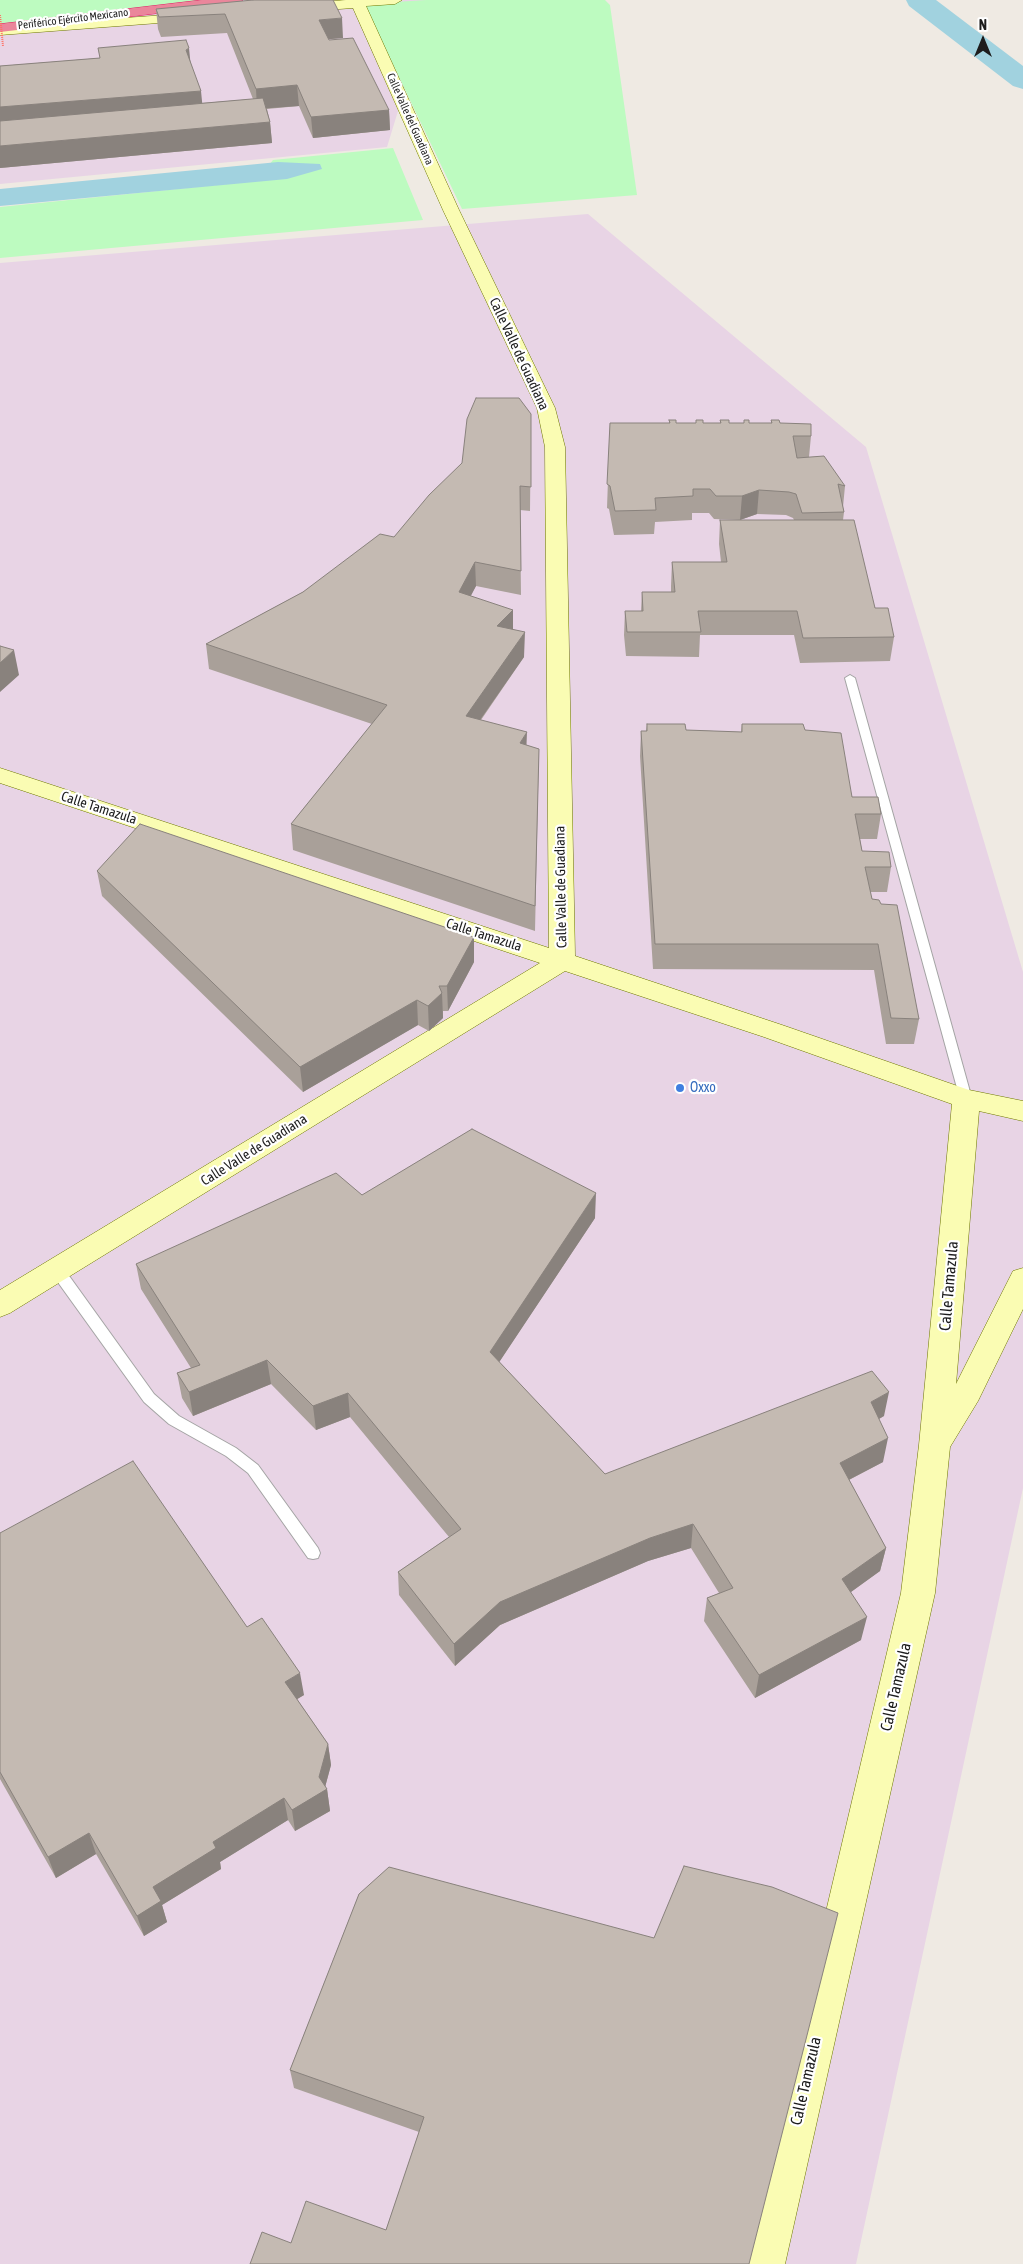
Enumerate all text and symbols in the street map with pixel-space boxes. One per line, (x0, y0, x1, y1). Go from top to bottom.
street label: Periférico Ejército Mexicano (17, 6, 129, 32)
north arrow (958, 15, 1008, 65)
text: N (979, 17, 987, 33)
street label: Calle Valle del Guadiana (384, 71, 436, 167)
street label: Calle Valle de Guadiana (486, 295, 552, 413)
street label: Calle Tamazula (59, 788, 139, 828)
street label: Calle Valle de Guadiana (552, 826, 570, 948)
street label: Calle Tamazula (444, 915, 524, 955)
place label: Oxxo (690, 1080, 716, 1096)
marker: Oxxo (674, 1082, 686, 1094)
street label: Calle Valle de Guadiana (198, 1111, 310, 1189)
street label: Calle Tamazula (936, 1240, 962, 1332)
street label: Calle Tamazula (877, 1641, 915, 1733)
street label: Calle Tamazula (787, 2035, 825, 2127)

